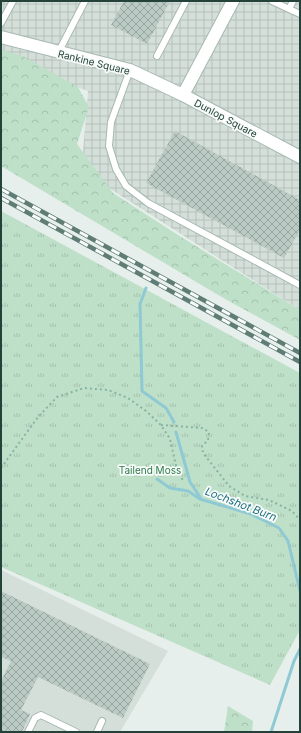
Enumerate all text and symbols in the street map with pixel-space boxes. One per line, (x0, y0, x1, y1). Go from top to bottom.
street label: Rankine Square (57, 47, 131, 77)
street label: Dunlop Square (192, 96, 260, 140)
park label: Tailend Moss (119, 464, 181, 476)
water label: Lochshot Burn (203, 484, 279, 524)

